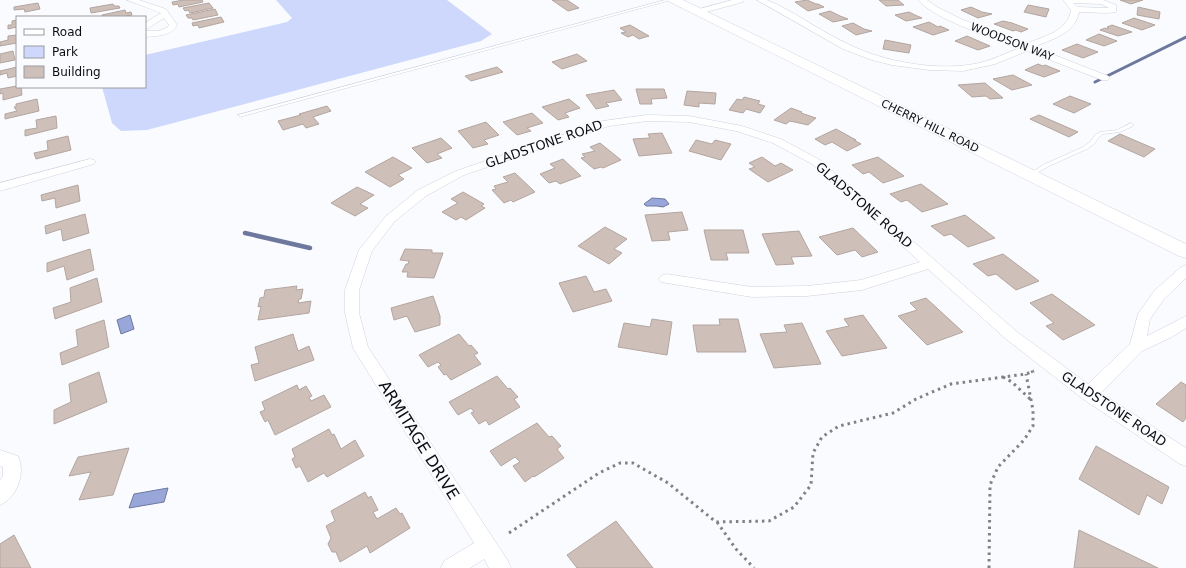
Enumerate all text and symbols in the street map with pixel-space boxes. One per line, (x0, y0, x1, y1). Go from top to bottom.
legend (16, 16, 146, 88)
street label: WOODSON WAY (969, 20, 1056, 64)
text: Road (52, 25, 82, 39)
text: Park (52, 45, 78, 59)
text: Building (52, 65, 101, 79)
street label: CHERRY HILL ROAD (879, 97, 981, 155)
street label: GLADSTONE ROAD (483, 117, 605, 171)
street label: GLADSTONE ROAD (813, 159, 915, 251)
street label: GLADSTONE ROAD (1059, 368, 1169, 450)
street label: ARMITAGE DRIVE (375, 377, 463, 503)

